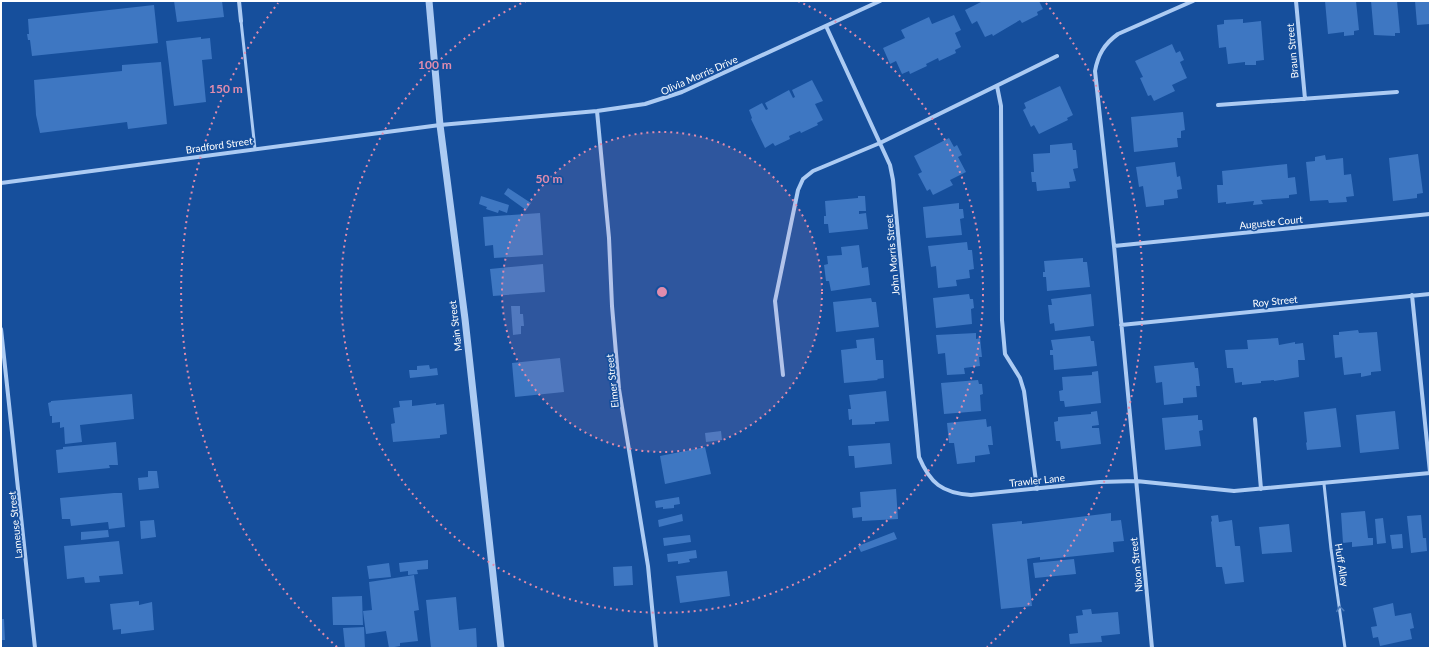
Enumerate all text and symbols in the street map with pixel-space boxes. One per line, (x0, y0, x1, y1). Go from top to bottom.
street label: Braun Street (1284, 23, 1300, 79)
street label: Olivia Morris Drive (659, 53, 739, 97)
text: 100 m (418, 57, 452, 72)
text: 150 m (209, 81, 243, 96)
street label: Bradford Street (185, 134, 254, 156)
text: 50 m (536, 171, 562, 186)
street label: Auguste Court (1239, 213, 1304, 231)
street label: John Morris Street (882, 214, 902, 296)
centre of rings (655, 285, 669, 299)
street label: Roy Street (1252, 293, 1299, 309)
street label: Main Street (446, 300, 464, 352)
street label: Elmer Street (603, 353, 621, 408)
street label: Trawler Lane (1009, 471, 1065, 489)
street label: Lameuse Street (5, 490, 25, 559)
street label: Nixon Street (1127, 537, 1145, 593)
street label: Huff Alley (1333, 543, 1351, 588)
one-way arrow (1336, 606, 1345, 612)

